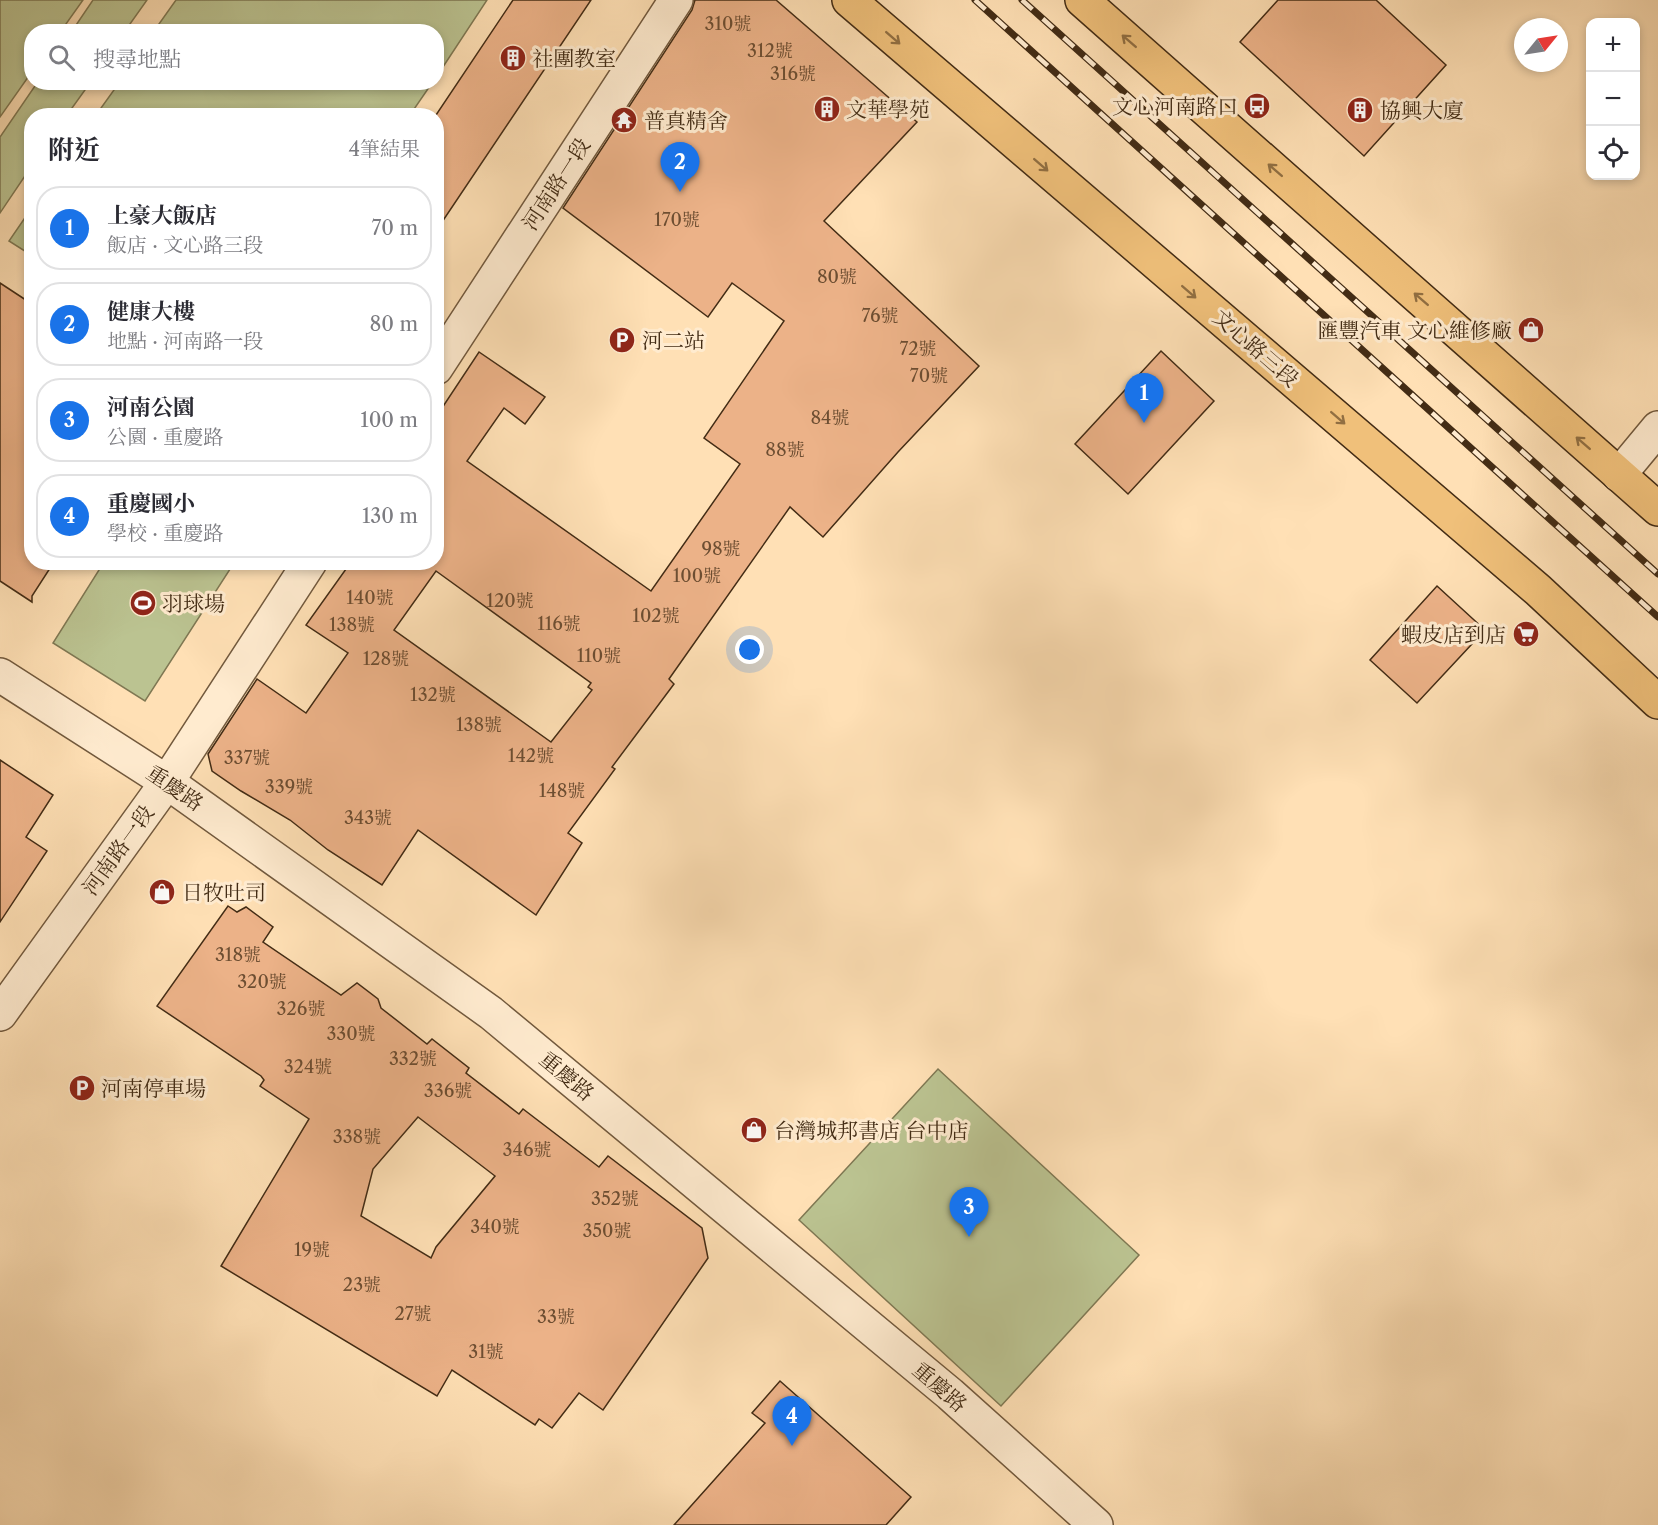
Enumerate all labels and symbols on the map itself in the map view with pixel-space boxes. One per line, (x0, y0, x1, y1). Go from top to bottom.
house number: 310號 (705, 13, 751, 35)
north arrow (1514, 18, 1568, 72)
one-way arrow (885, 31, 900, 45)
one-way arrow (1121, 34, 1136, 48)
house number: 312號 (747, 40, 793, 62)
building icon: 社團教室 (498, 43, 528, 73)
place label: 社團教室 (532, 46, 616, 71)
house number: 316號 (770, 63, 816, 85)
bus stop icon: 文心河南路口 (1242, 91, 1272, 121)
building icon: 文華學苑 (812, 94, 842, 124)
place label: 文心河南路口 (1112, 94, 1238, 119)
building icon: 協興大廈 (1345, 95, 1375, 125)
place label: 文華學苑 (846, 97, 930, 122)
place label: 協興大廈 (1380, 98, 1464, 123)
temple icon: 普真精舍 (609, 105, 639, 135)
place label: 普真精舍 (644, 108, 728, 133)
street label: 河南路一段 (517, 133, 595, 235)
pin: 2 (660, 142, 700, 192)
one-way arrow (1033, 158, 1048, 172)
one-way arrow (1268, 163, 1283, 177)
house number: 170號 (654, 209, 700, 231)
house number: 80號 (817, 266, 857, 288)
one-way arrow (1181, 285, 1197, 298)
one-way arrow (1413, 293, 1429, 306)
street label: 文心路三段 (1208, 304, 1304, 392)
house number: 76號 (861, 305, 899, 327)
shop icon: 匯豐汽車 文心維修廠 (1516, 315, 1546, 345)
place label: 匯豐汽車 文心維修廠 (1317, 318, 1512, 343)
parking icon: 河二站 (607, 325, 637, 355)
place label: 河二站 (642, 328, 705, 353)
house number: 72號 (899, 338, 937, 360)
house number: 70號 (910, 365, 948, 387)
pin: 1 (1124, 374, 1164, 423)
house number: 84號 (810, 407, 850, 429)
one-way arrow (1329, 411, 1345, 425)
one-way arrow (1575, 436, 1591, 450)
house number: 88號 (765, 439, 805, 461)
house number: 98號 (701, 538, 741, 560)
house number: 100號 (673, 565, 721, 587)
house number: 140號 (346, 587, 394, 609)
sports icon: 羽球場 (128, 588, 158, 618)
house number: 120號 (486, 590, 534, 612)
place label: 羽球場 (162, 591, 225, 616)
house number: 102號 (632, 605, 680, 627)
house number: 116號 (537, 613, 581, 635)
house number: 138號 (329, 614, 375, 636)
supermarket icon: 蝦皮店到店 (1511, 619, 1541, 649)
place label: 蝦皮店到店 (1401, 622, 1506, 647)
your location (735, 635, 764, 664)
house number: 110號 (577, 645, 621, 667)
house number: 128號 (363, 648, 409, 670)
house number: 132號 (410, 684, 456, 706)
house number: 138號 (456, 714, 502, 736)
house number: 142號 (508, 745, 554, 767)
house number: 337號 (224, 747, 270, 769)
street label: 重慶路 (142, 760, 208, 816)
house number: 339號 (265, 776, 313, 798)
house number: 148號 (539, 780, 585, 802)
street label: 河南路一段 (77, 800, 159, 900)
house number: 343號 (344, 807, 392, 829)
shop icon: 日牧吐司 (147, 877, 177, 907)
place label: 日牧吐司 (182, 880, 266, 905)
house number: 318號 (215, 944, 261, 966)
house number: 320號 (237, 971, 287, 993)
house number: 326號 (277, 998, 325, 1020)
house number: 330號 (326, 1023, 376, 1045)
street label: 重慶路 (535, 1046, 599, 1106)
house number: 332號 (389, 1048, 437, 1070)
house number: 324號 (284, 1056, 332, 1078)
parking icon: 河南停車場 (67, 1073, 97, 1103)
place label: 河南停車場 (101, 1076, 206, 1101)
house number: 336號 (424, 1080, 472, 1102)
shop icon: 台灣城邦書店 台中店 (739, 1115, 769, 1145)
place label: 台灣城邦書店 台中店 (774, 1118, 969, 1143)
house number: 338號 (333, 1126, 381, 1148)
house number: 346號 (503, 1139, 551, 1161)
house number: 352號 (591, 1188, 639, 1210)
pin: 3 (950, 1188, 988, 1237)
house number: 340號 (470, 1216, 520, 1238)
house number: 350號 (582, 1220, 632, 1242)
house number: 19號 (294, 1239, 330, 1261)
house number: 23號 (343, 1274, 381, 1296)
house number: 27號 (394, 1303, 432, 1325)
house number: 33號 (537, 1306, 575, 1328)
house number: 31號 (468, 1341, 504, 1363)
street label: 重慶路 (908, 1357, 972, 1417)
pin: 4 (772, 1396, 812, 1446)

